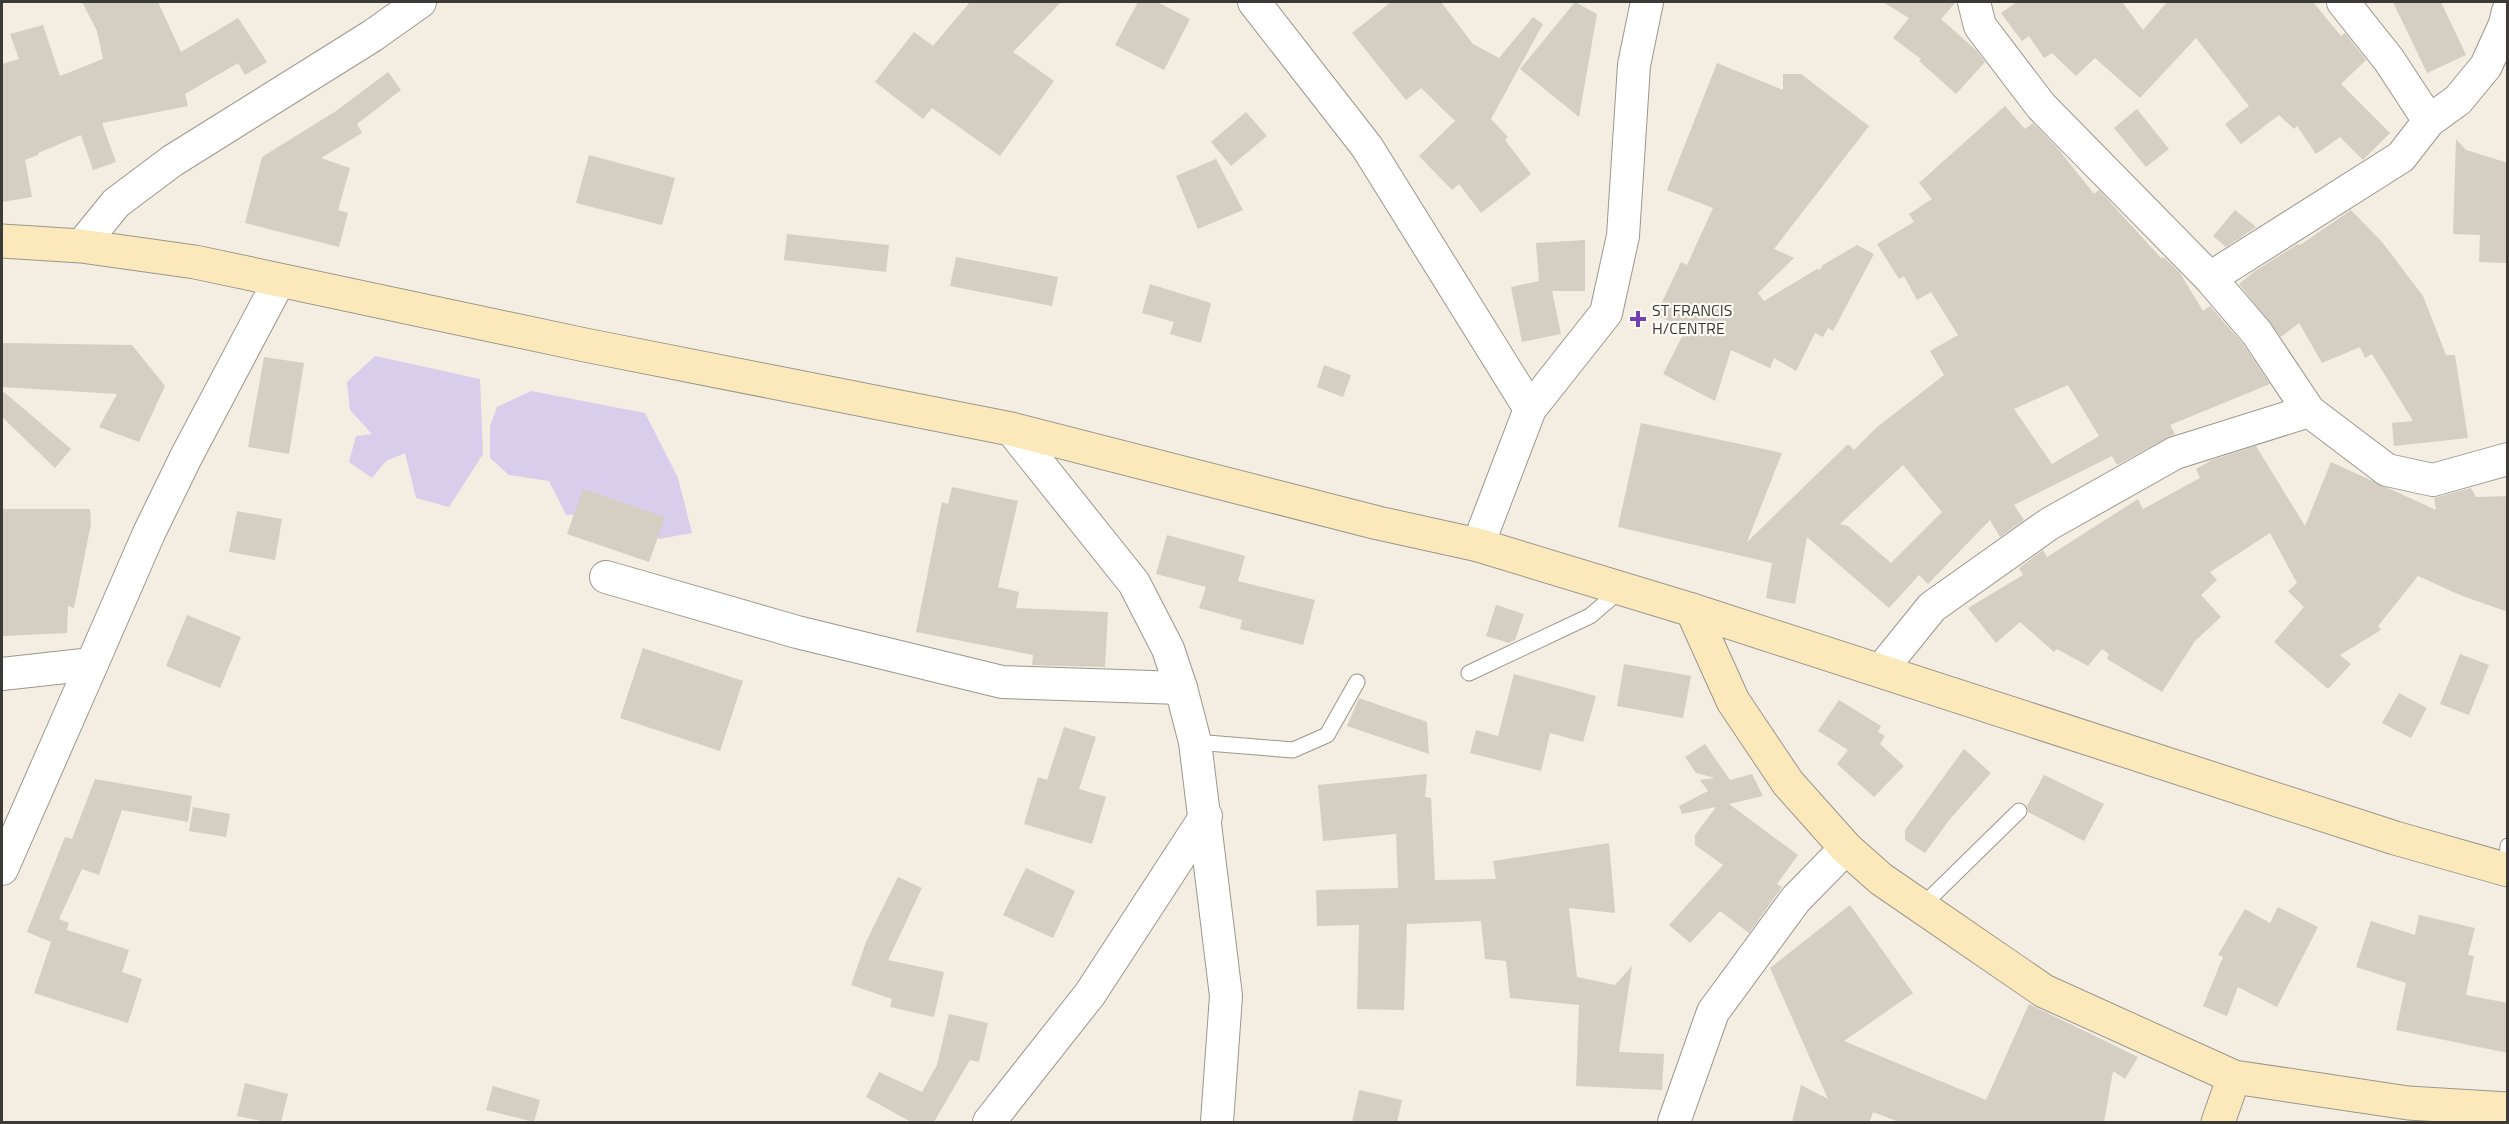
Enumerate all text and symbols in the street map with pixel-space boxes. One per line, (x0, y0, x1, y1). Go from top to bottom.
place label: ST FRANCIS H/CENTRE (1652, 298, 1732, 340)
marker: ST FRANCIS H/CENTRE (1629, 310, 1647, 328)

